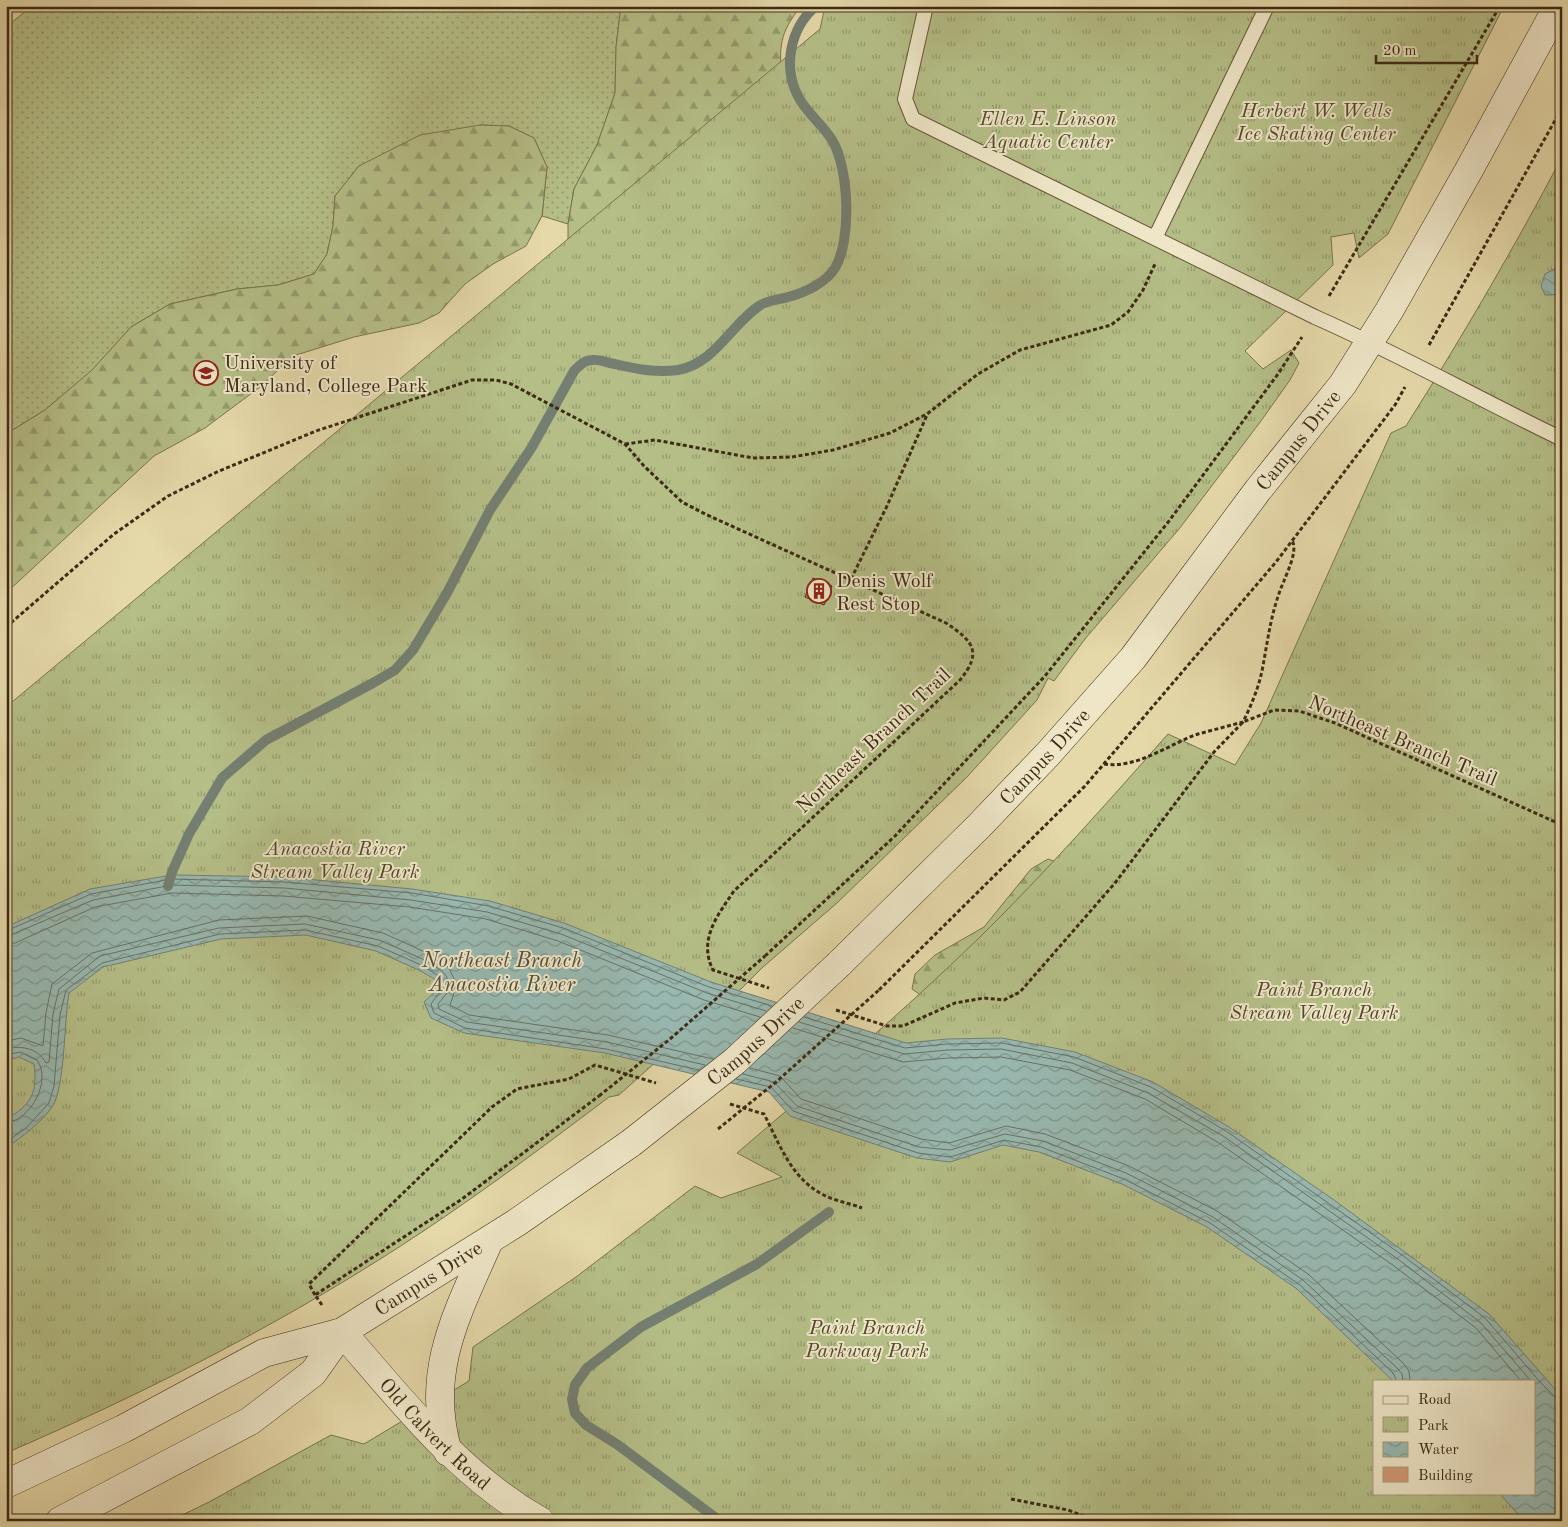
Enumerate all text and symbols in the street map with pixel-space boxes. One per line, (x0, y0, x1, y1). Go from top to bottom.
scale bar (1376, 32, 1477, 64)
text: 20 m (1383, 44, 1417, 59)
park label: Herbert W. Wells Ice Skating Center (1235, 102, 1396, 145)
park label: Ellen E. Linson Aquatic Center (979, 110, 1116, 153)
place label: University of Maryland, College Park (224, 354, 427, 397)
school or university icon: University of Maryland, College Park (193, 360, 219, 386)
street label: Campus Drive (1253, 387, 1346, 495)
place label: Denis Wolf Rest Stop (836, 572, 934, 615)
building icon: Denis Wolf Rest Stop (806, 578, 832, 604)
street label: Northeast Branch Trail (793, 665, 955, 818)
street label: Northeast Branch Trail (1305, 693, 1499, 791)
street label: Campus Drive (997, 706, 1095, 810)
park label: Anacostia River Stream Valley Park (250, 840, 420, 883)
water label: Northeast Branch Anacostia River (421, 951, 583, 996)
park label: Paint Branch Stream Valley Park (1229, 981, 1399, 1024)
street label: Campus Drive (704, 994, 809, 1091)
street label: Campus Drive (372, 1239, 487, 1321)
park label: Paint Branch Parkway Park (804, 1319, 929, 1362)
street label: Old Calvert Road (375, 1375, 493, 1495)
legend (1373, 1380, 1536, 1494)
text: Road (1418, 1393, 1452, 1408)
text: Park (1418, 1419, 1449, 1434)
text: Water (1418, 1443, 1459, 1458)
text: Building (1418, 1469, 1473, 1484)

